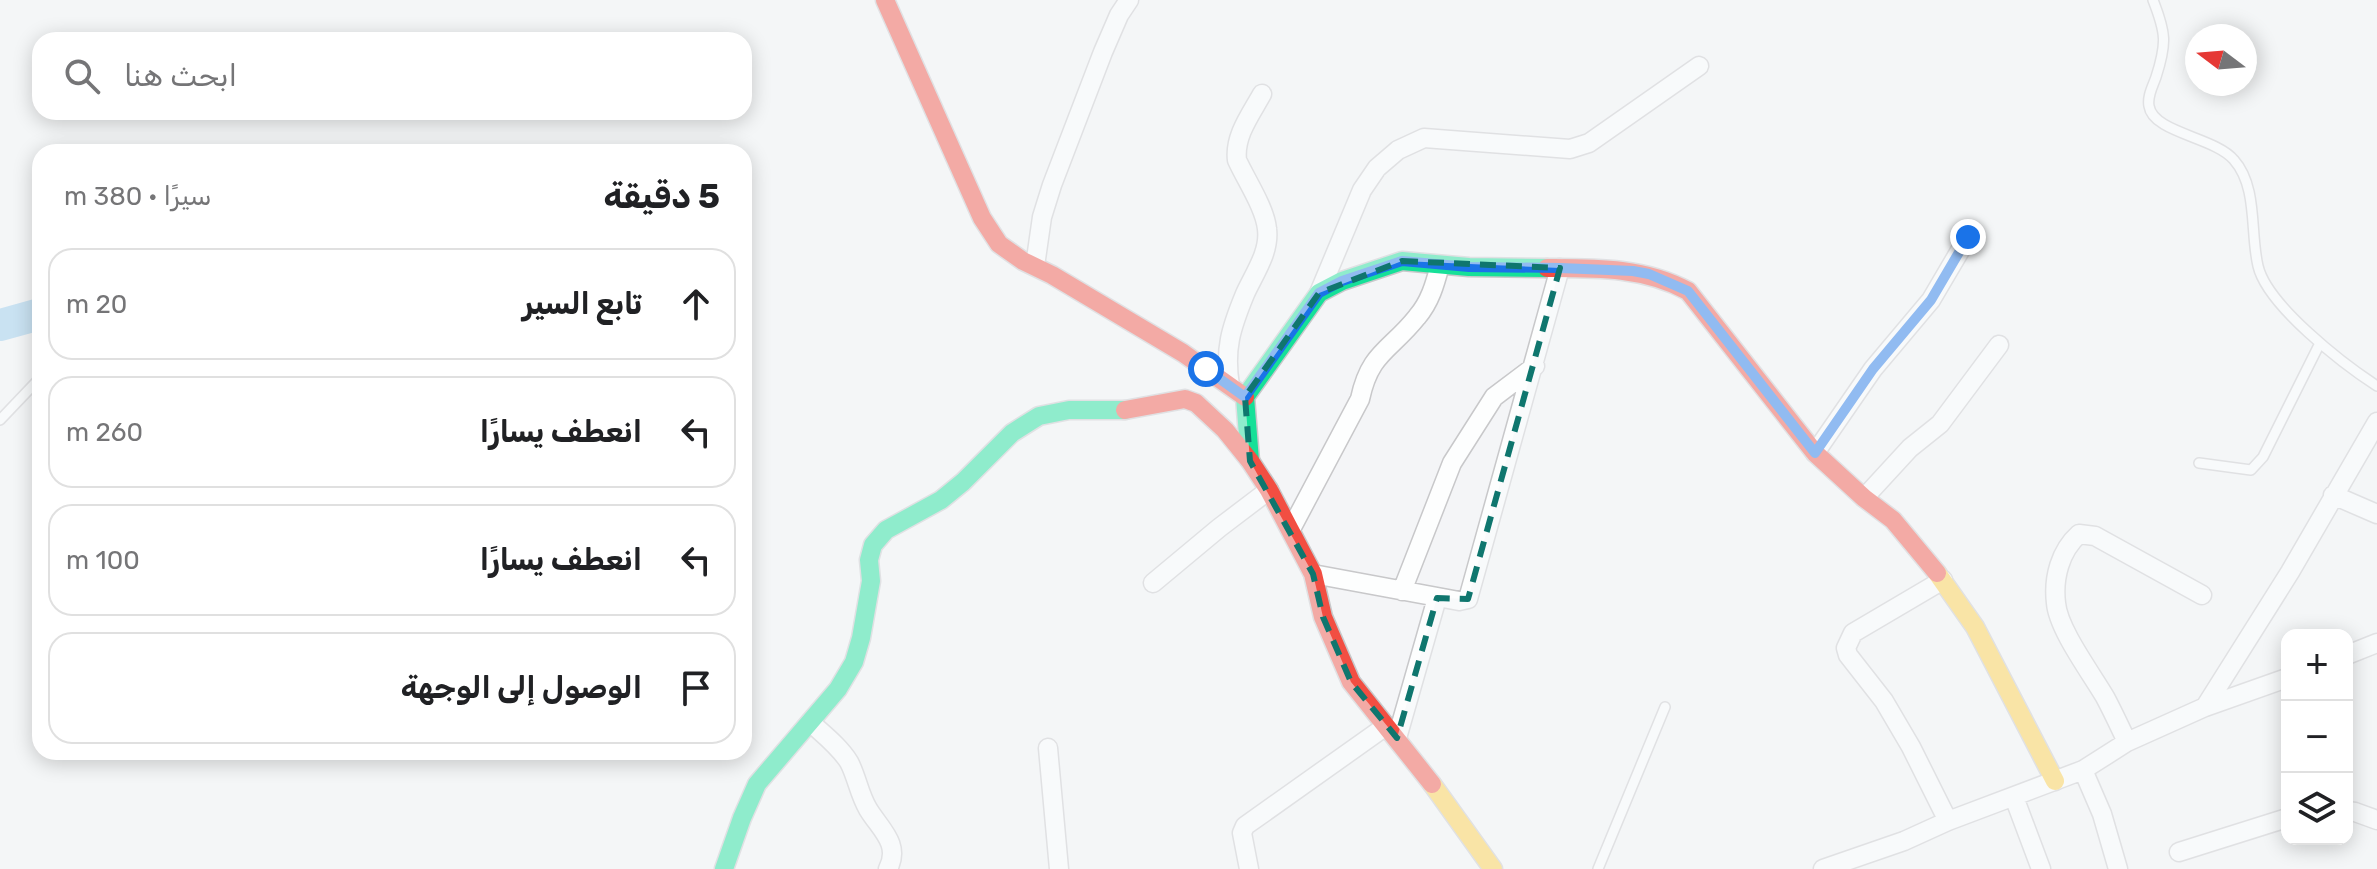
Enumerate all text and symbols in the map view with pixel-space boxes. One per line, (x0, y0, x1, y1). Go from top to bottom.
north arrow (2185, 24, 2257, 96)
search box (32, 32, 752, 120)
icon: search (60, 54, 104, 98)
text: ابحث هنا (124, 58, 237, 94)
text: 5 دقيقة (603, 176, 720, 217)
text: سيرًا · 380 m (64, 181, 212, 212)
route end (1950, 219, 1986, 255)
icon: ahead (674, 282, 718, 326)
text: تابع السير (522, 286, 642, 322)
text: 20 m (66, 289, 127, 320)
route start (1188, 351, 1224, 387)
icon: left (674, 410, 718, 454)
text: انعطف يسارًا (480, 414, 642, 450)
text: 260 m (66, 417, 143, 448)
icon: left (674, 538, 718, 582)
text: انعطف يسارًا (480, 542, 642, 578)
text: 100 m (66, 545, 140, 576)
map controls (2281, 629, 2353, 845)
button: + (2281, 629, 2353, 701)
icon: arrive (674, 666, 718, 710)
text: الوصول إلى الوجهة (401, 670, 642, 706)
button: − (2281, 701, 2353, 773)
button: layers (2281, 773, 2353, 845)

